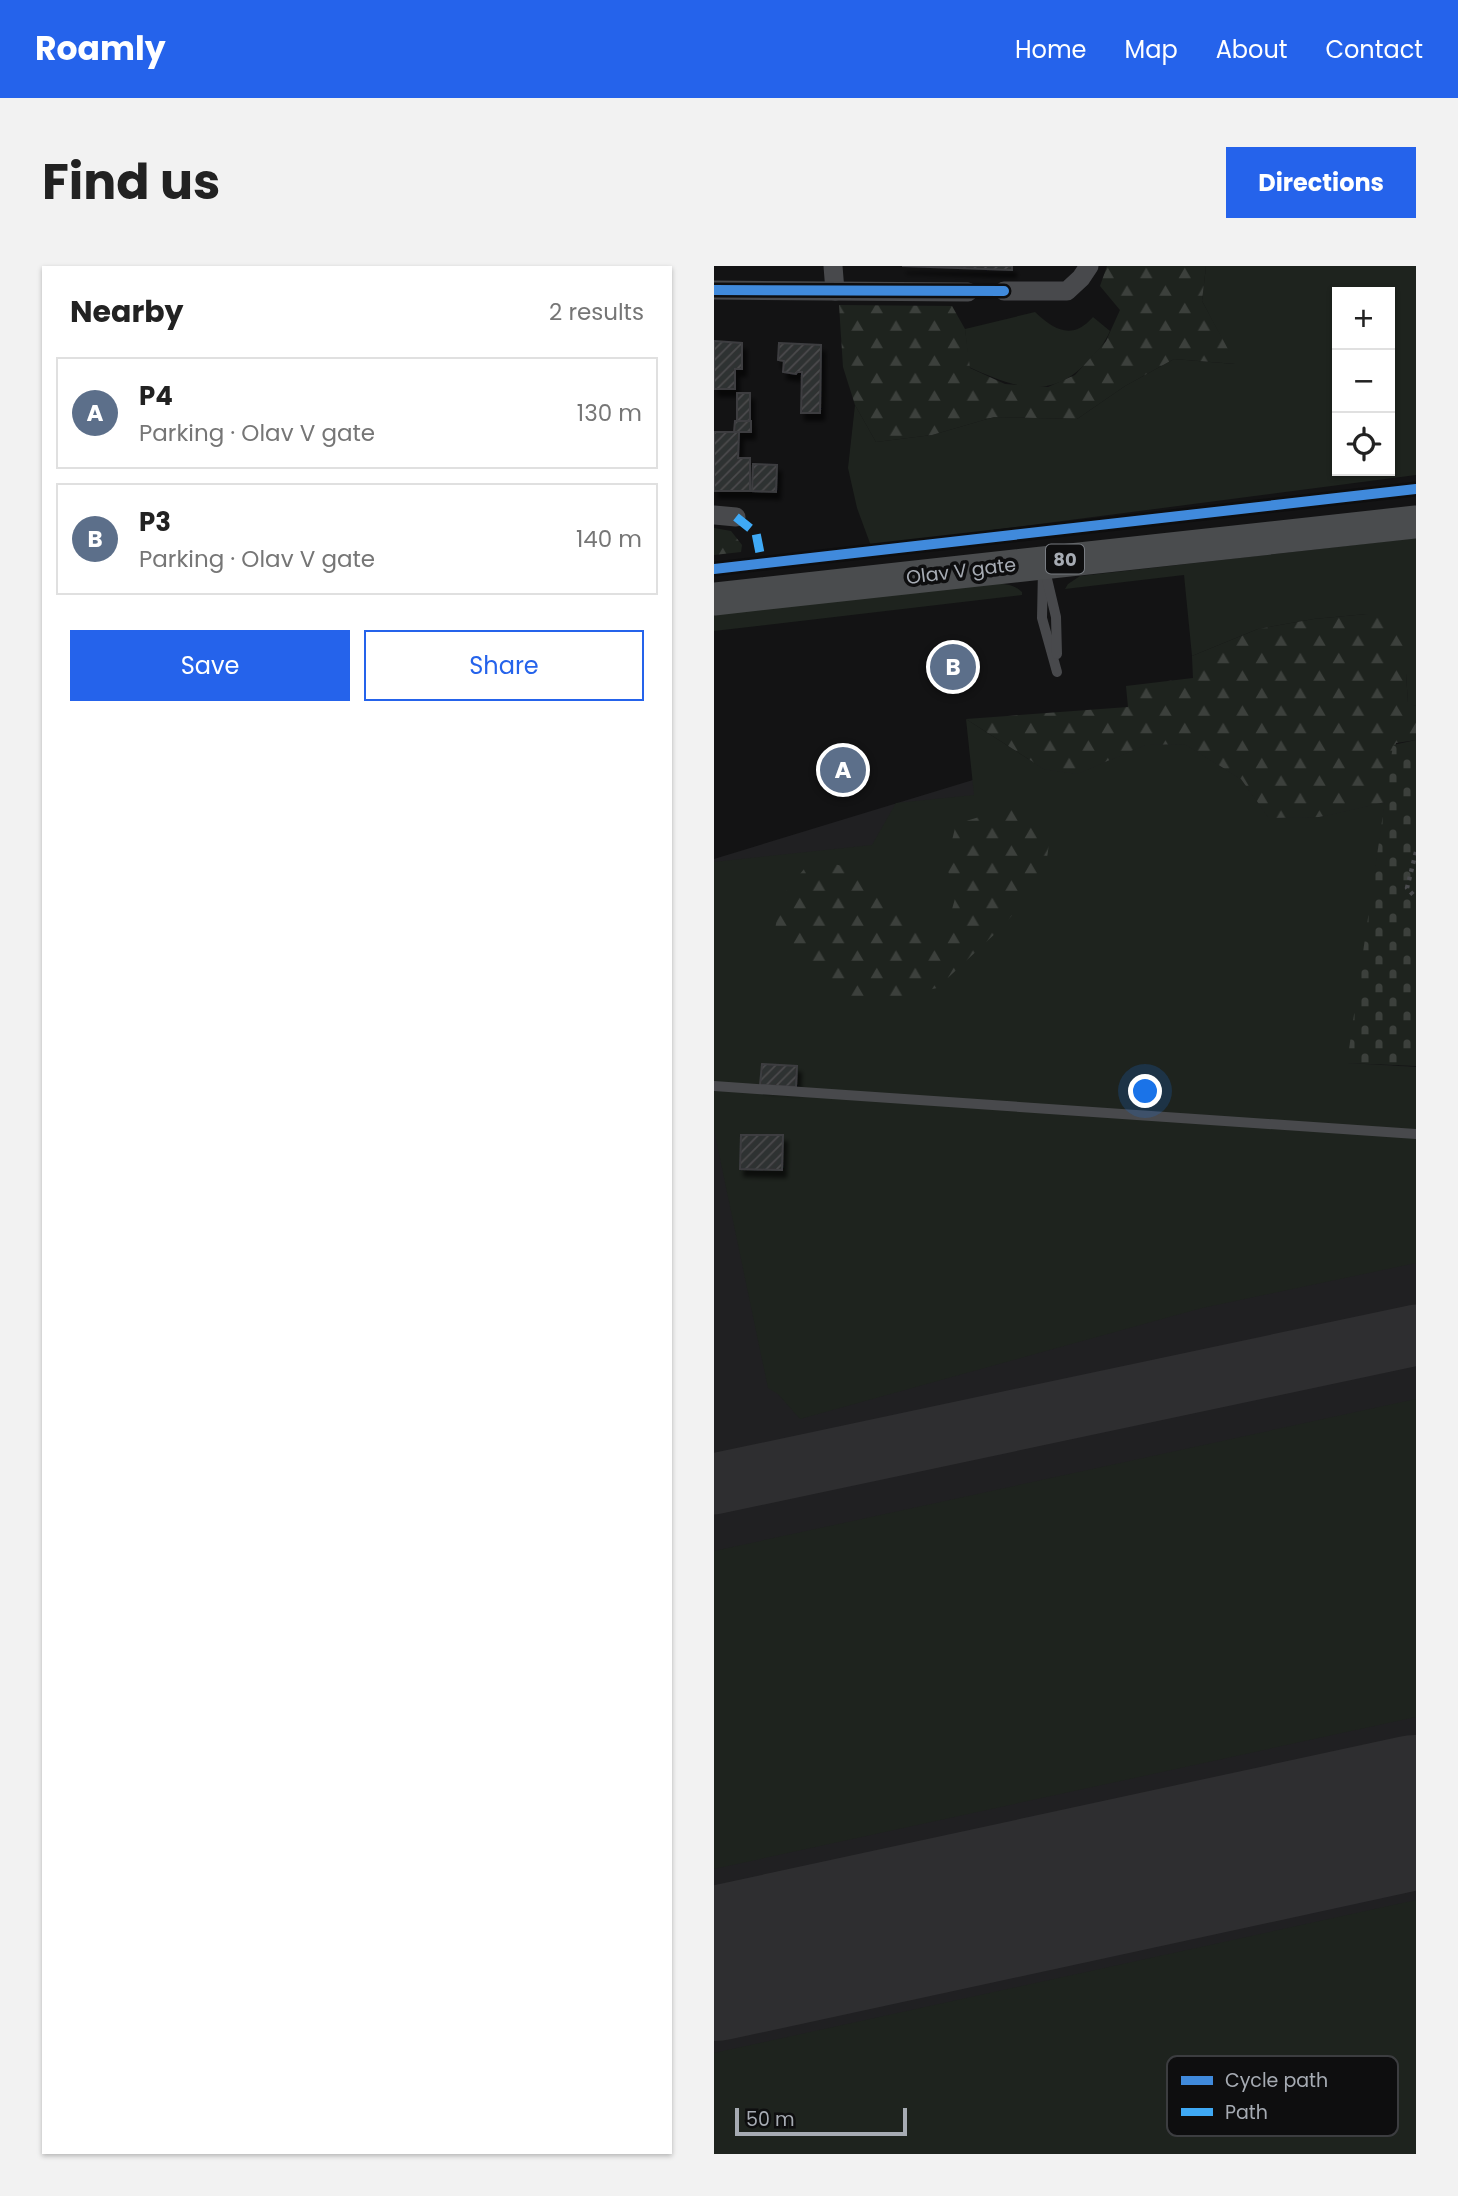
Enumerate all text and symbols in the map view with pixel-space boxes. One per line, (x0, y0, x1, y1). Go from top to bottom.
text: Roamly (35, 25, 165, 72)
text: Home (1015, 33, 1087, 66)
text: Map (1125, 33, 1178, 66)
text: About (1216, 33, 1287, 66)
text: Contact (1325, 33, 1423, 66)
button: Directions (1226, 147, 1416, 218)
text: Find us (42, 148, 220, 216)
map controls (1332, 287, 1395, 476)
button: + (1332, 287, 1395, 350)
text: Nearby (70, 290, 184, 333)
text: 2 results (549, 296, 644, 328)
button: − (1332, 350, 1395, 413)
text: P4 (139, 378, 173, 414)
text: A (87, 397, 103, 429)
text: 130 m (577, 397, 642, 429)
button: locate (1332, 413, 1395, 476)
text: Parking · Olav V gate (139, 417, 375, 449)
text: P3 (139, 504, 171, 540)
text: B (87, 523, 103, 555)
text: 140 m (576, 523, 642, 555)
text: Parking · Olav V gate (139, 543, 375, 575)
road number: 80 (1046, 544, 1084, 573)
street label: Olav V gate (905, 551, 1017, 591)
button: Save (70, 630, 350, 701)
button: Share (364, 630, 644, 701)
pin: B (930, 641, 976, 693)
pin: A (820, 744, 866, 796)
your location (1128, 1074, 1162, 1108)
legend (1167, 2056, 1398, 2136)
text: Cycle path (1225, 2067, 1328, 2094)
text: Path (1225, 2099, 1268, 2126)
scale bar (735, 2105, 906, 2137)
text: 50 m (746, 2106, 795, 2133)

